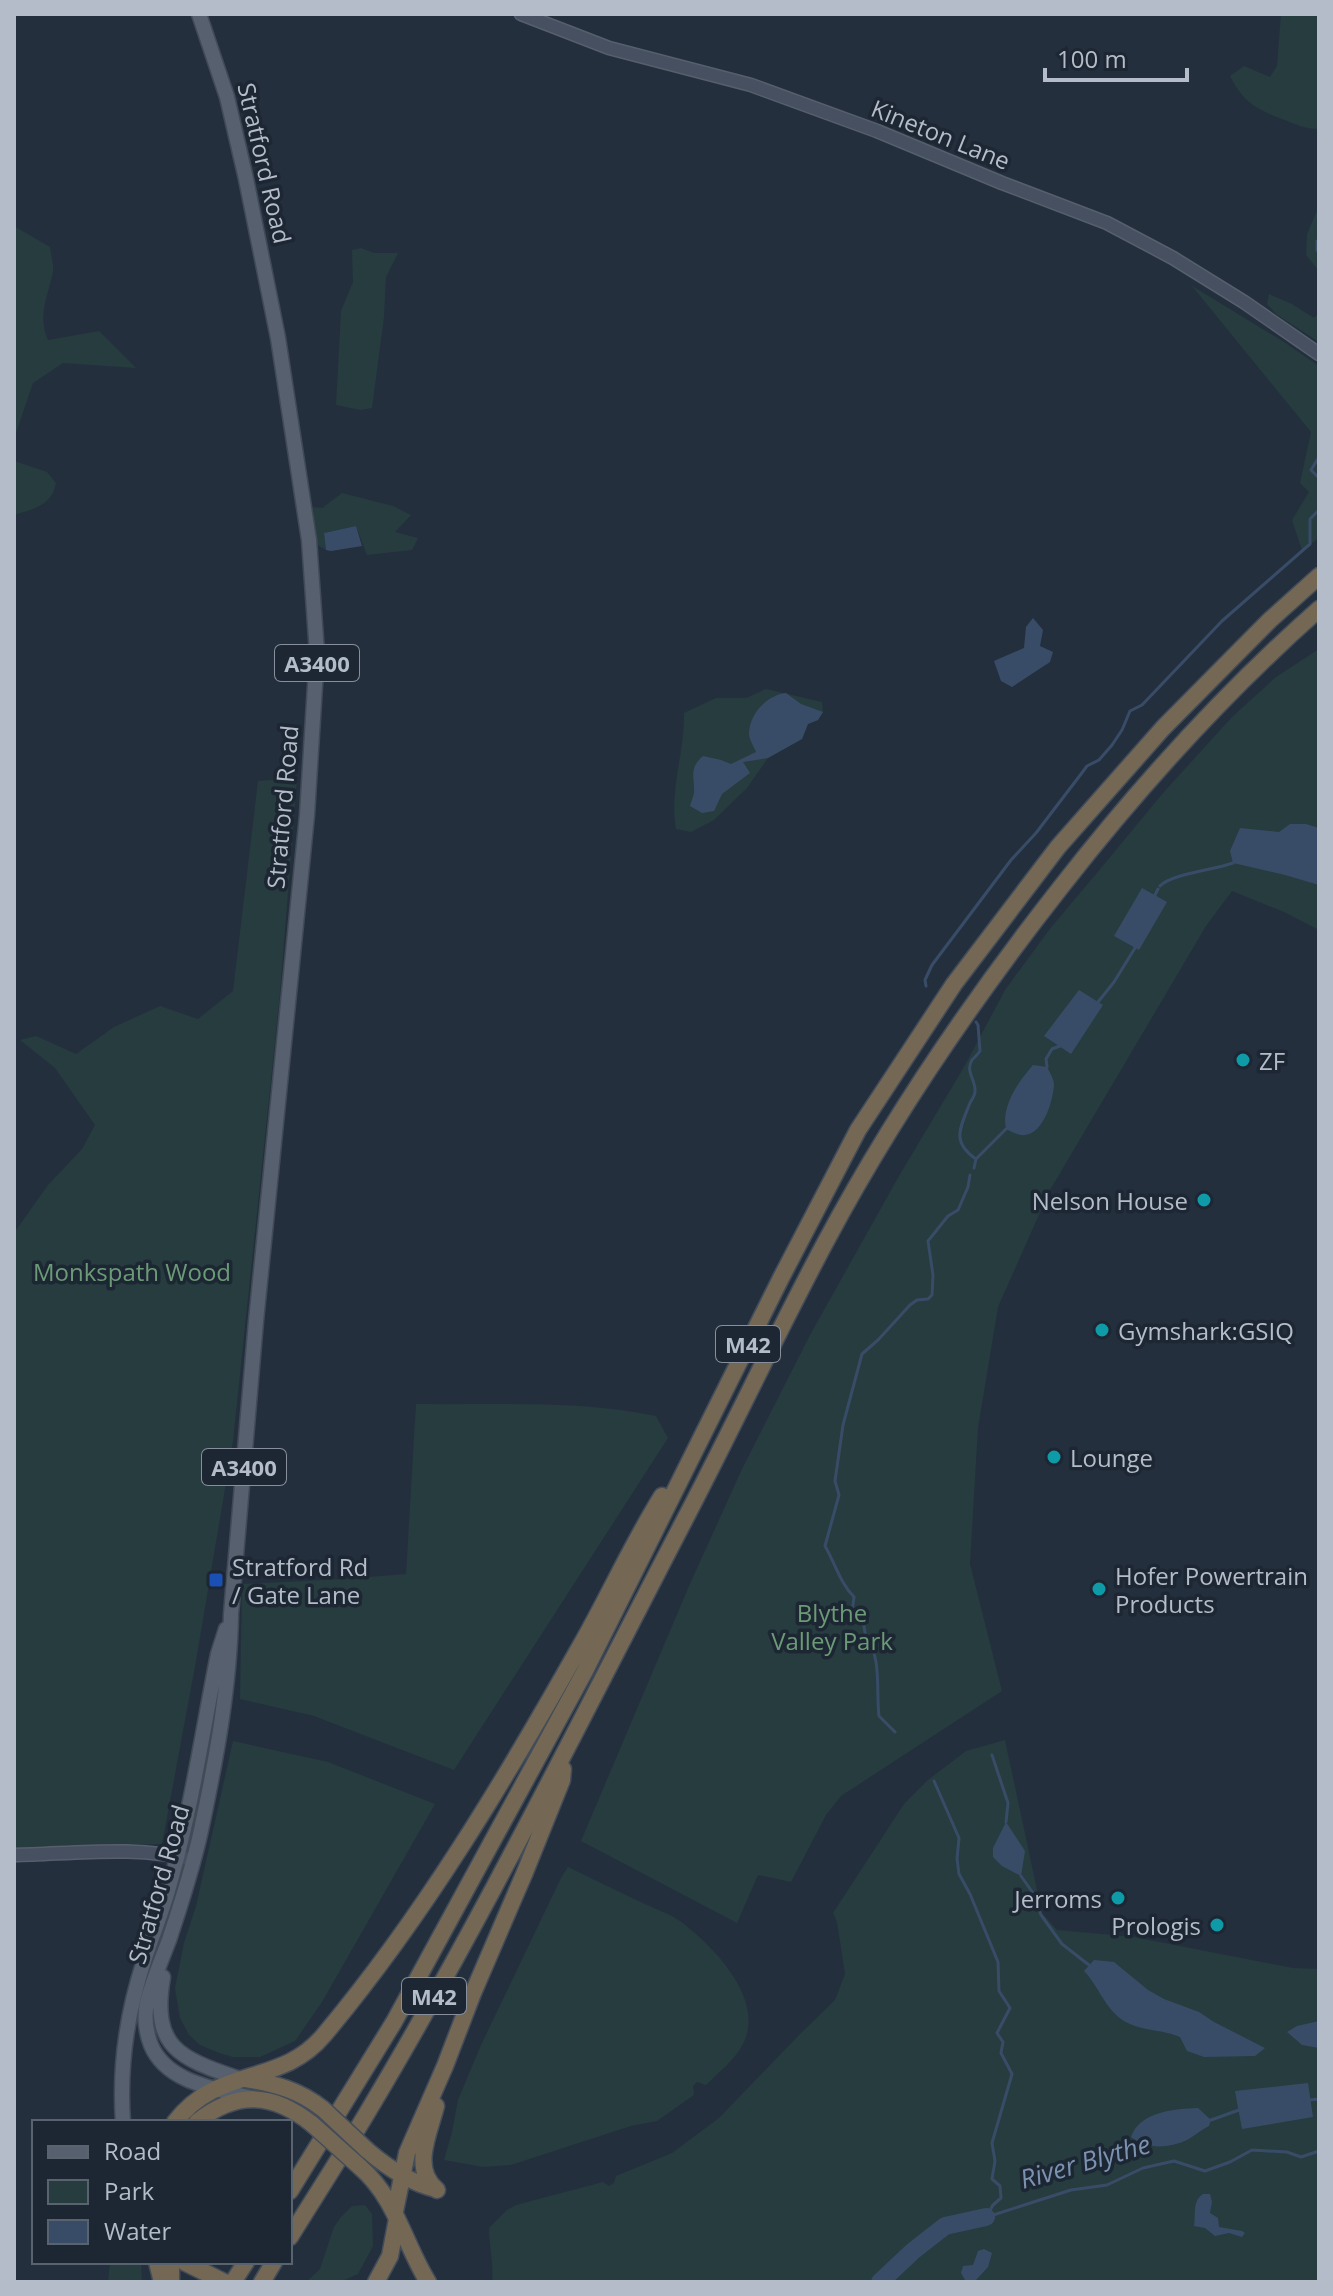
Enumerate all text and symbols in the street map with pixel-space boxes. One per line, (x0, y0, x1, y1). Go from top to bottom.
scale bar (1045, 32, 1187, 82)
text: 100 m (1057, 42, 1127, 75)
street label: Stratford Road (230, 79, 300, 247)
street label: Kineton Lane (867, 91, 1015, 177)
road number: A3400 (275, 645, 359, 681)
street label: Stratford Road (258, 724, 306, 890)
place label: ZF (1259, 1044, 1285, 1077)
marker: ZF (1234, 1051, 1252, 1069)
place label: Nelson House (1032, 1184, 1188, 1217)
marker: Nelson House (1195, 1191, 1213, 1209)
park label: Monkspath Wood (33, 1255, 231, 1288)
place label: Gymshark:GSIQ (1118, 1314, 1294, 1347)
marker: Gymshark:GSIQ (1093, 1321, 1111, 1339)
road number: M42 (716, 1326, 780, 1362)
place label: Lounge (1070, 1441, 1153, 1474)
marker: Lounge (1045, 1448, 1063, 1466)
road number: A3400 (202, 1449, 286, 1485)
place label: Stratford Rd / Gate Lane (232, 1550, 368, 1611)
place label: Hofer Powertrain Products (1115, 1559, 1308, 1620)
marker: Stratford Rd / Gate Lane (207, 1571, 225, 1589)
marker: Hofer Powertrain Products (1090, 1580, 1108, 1598)
park label: Blythe Valley Park (771, 1596, 893, 1657)
street label: Stratford Road (120, 1801, 196, 1967)
place label: Jerroms (1012, 1882, 1102, 1915)
marker: Jerroms (1109, 1889, 1127, 1907)
place label: Prologis (1111, 1909, 1201, 1942)
marker: Prologis (1208, 1916, 1226, 1934)
road number: M42 (402, 1978, 466, 2014)
legend (32, 2120, 292, 2264)
water label: River Blythe (1016, 2125, 1154, 2197)
text: Road (104, 2134, 161, 2167)
text: Park (104, 2174, 155, 2207)
text: Water (104, 2214, 172, 2247)

